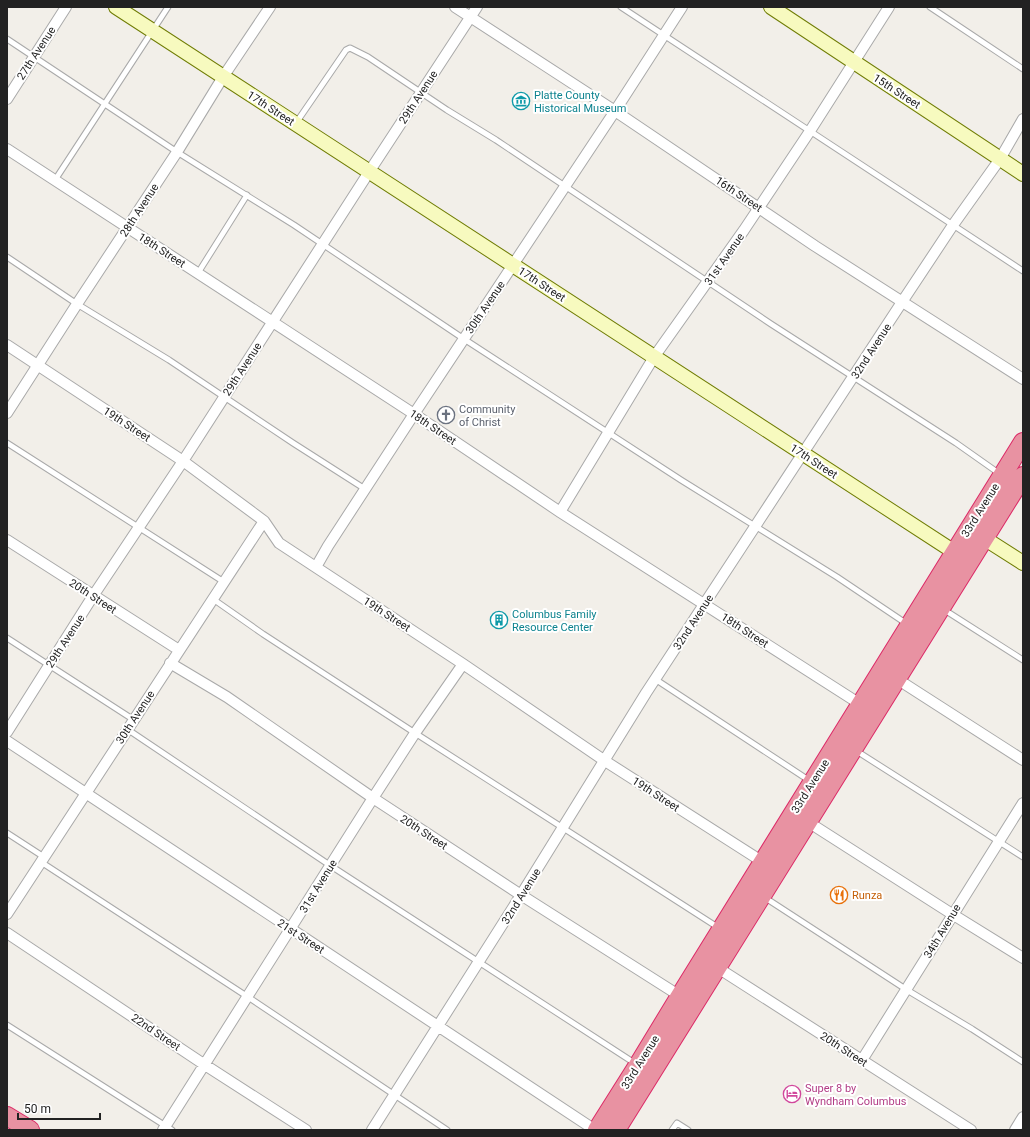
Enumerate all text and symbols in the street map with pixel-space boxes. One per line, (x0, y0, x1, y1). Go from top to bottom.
street label: 27th Avenue (14, 24, 58, 82)
street label: 29th Avenue (396, 68, 440, 126)
street label: 15th Street (871, 71, 923, 112)
street label: 17th Street (245, 88, 297, 129)
place label: Platte County Historical Museum (534, 89, 626, 115)
museum icon: Platte County Historical Museum (511, 91, 531, 111)
street label: 16th Street (713, 174, 765, 215)
street label: 28th Avenue (117, 181, 161, 239)
street label: 18th Street (136, 230, 188, 271)
street label: 31st Avenue (702, 231, 747, 288)
street label: 17th Street (516, 264, 568, 305)
street label: 30th Avenue (463, 278, 508, 336)
street label: 32nd Avenue (849, 321, 894, 381)
street label: 29th Avenue (220, 340, 264, 398)
place label: Community of Christ (459, 403, 516, 429)
street label: 19th Street (101, 404, 153, 445)
church icon: Community of Christ (436, 405, 456, 425)
street label: 18th Street (407, 407, 459, 448)
street label: 17th Street (788, 441, 840, 482)
street label: 33rd Avenue (959, 481, 1002, 540)
street label: 20th Street (67, 576, 119, 617)
street label: 32nd Avenue (671, 592, 716, 652)
street label: 19th Street (361, 594, 413, 635)
place label: Columbus Family Resource Center (512, 608, 597, 634)
building icon: Columbus Family Resource Center (489, 610, 509, 630)
street label: 18th Street (719, 610, 771, 651)
street label: 29th Avenue (43, 612, 87, 670)
street label: 30th Avenue (113, 688, 157, 746)
street label: 33rd Avenue (789, 757, 832, 816)
street label: 19th Street (630, 774, 682, 815)
street label: 20th Street (398, 812, 450, 853)
street label: 31st Avenue (297, 857, 340, 915)
street label: 32nd Avenue (499, 866, 544, 927)
restaurant icon: Runza (829, 885, 849, 905)
place label: Runza (852, 889, 882, 902)
street label: 34th Avenue (921, 902, 964, 961)
street label: 21st Street (275, 916, 327, 957)
street label: 22nd Street (129, 1011, 183, 1054)
street label: 20th Street (818, 1029, 870, 1070)
street label: 33rd Avenue (619, 1033, 662, 1092)
place label: Super 8 by Wyndham Columbus (805, 1082, 907, 1108)
hotel icon: Super 8 by Wyndham Columbus (782, 1084, 802, 1104)
scale bar (18, 1095, 100, 1121)
text: 50 m (24, 1102, 51, 1116)

